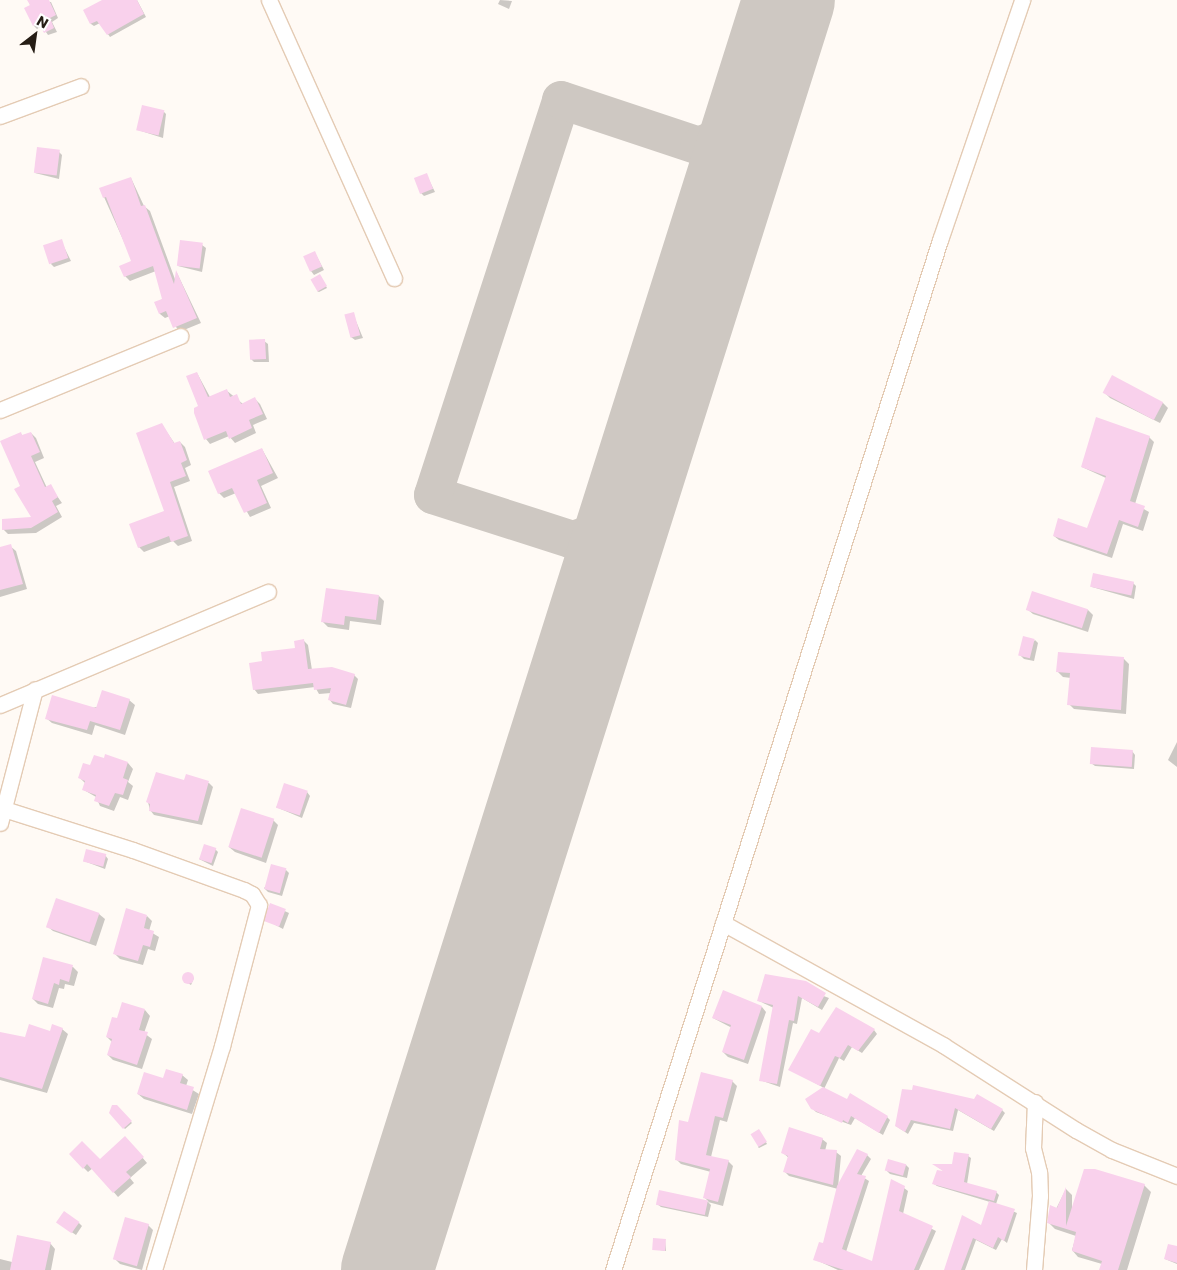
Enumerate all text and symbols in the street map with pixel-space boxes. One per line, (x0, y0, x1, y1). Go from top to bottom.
north arrow (10, 10, 60, 60)
text: N (33, 11, 52, 33)

